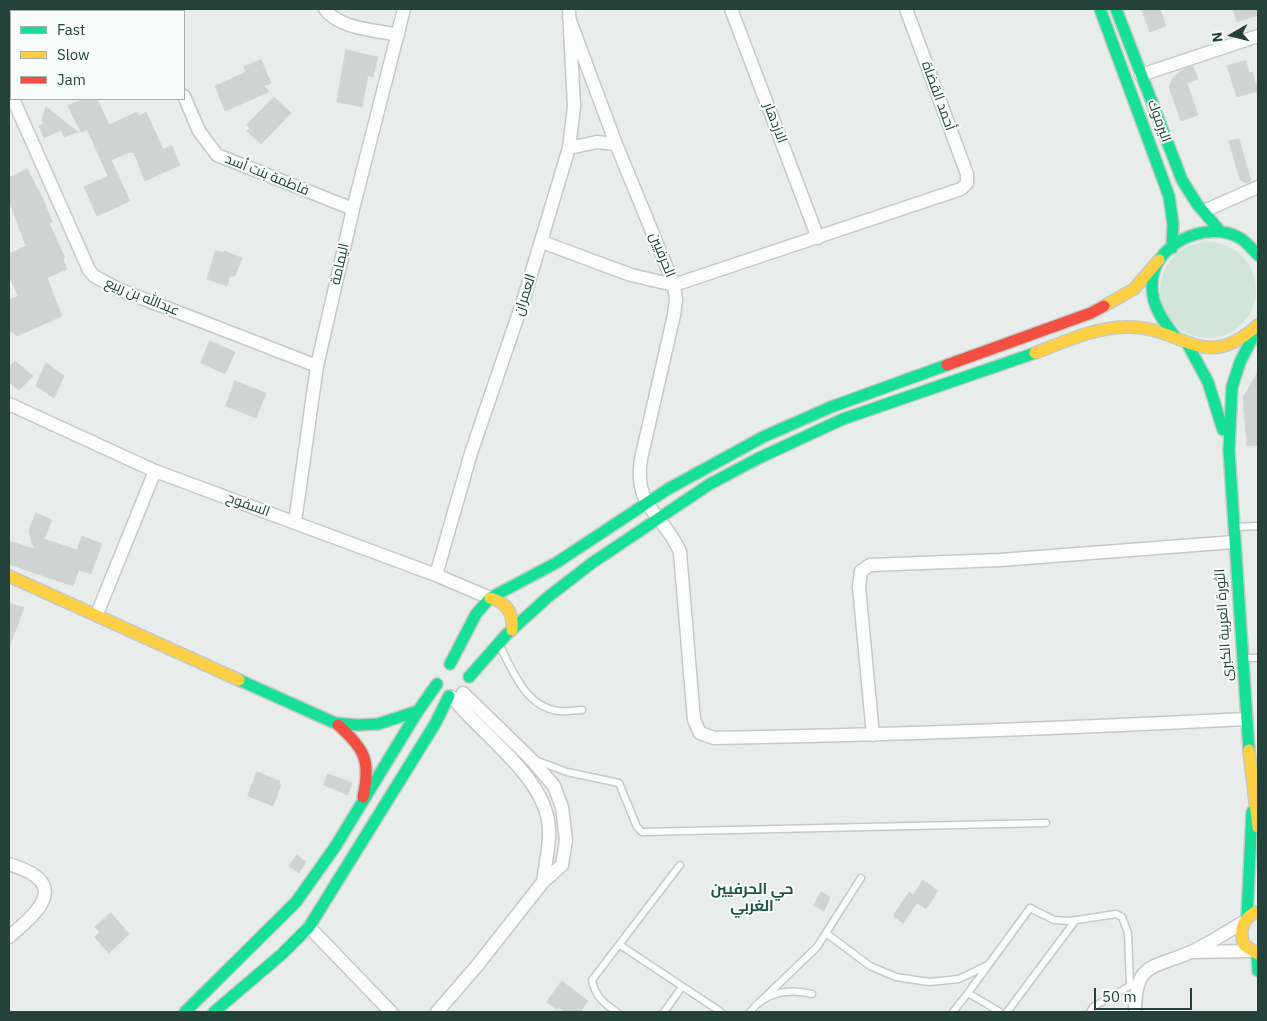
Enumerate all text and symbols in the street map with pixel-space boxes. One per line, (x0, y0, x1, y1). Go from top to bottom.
legend (10, 10, 185, 100)
north arrow (1207, 10, 1257, 60)
text: Fast (57, 20, 85, 39)
text: N (1208, 31, 1227, 43)
text: Slow (57, 45, 90, 64)
street label: أحمد القضاة (918, 59, 958, 133)
text: Jam (57, 70, 86, 89)
street label: اليرموك (1144, 97, 1174, 145)
street label: الازدهار (760, 100, 790, 146)
street label: فاطمة بنت أسد (222, 150, 312, 200)
street label: الحرفيين (645, 230, 679, 280)
street label: اليمامة (327, 241, 353, 287)
street label: العمران (510, 272, 540, 318)
street label: عبدالله بن ربيع (102, 274, 182, 320)
street label: السفوح (224, 489, 272, 521)
street label: الثورة العربية الكبرى (1212, 568, 1236, 682)
district label: حي الحرفيين الغربي (711, 881, 793, 916)
scale bar (1097, 978, 1194, 1010)
text: 50 m (1102, 987, 1137, 1006)

